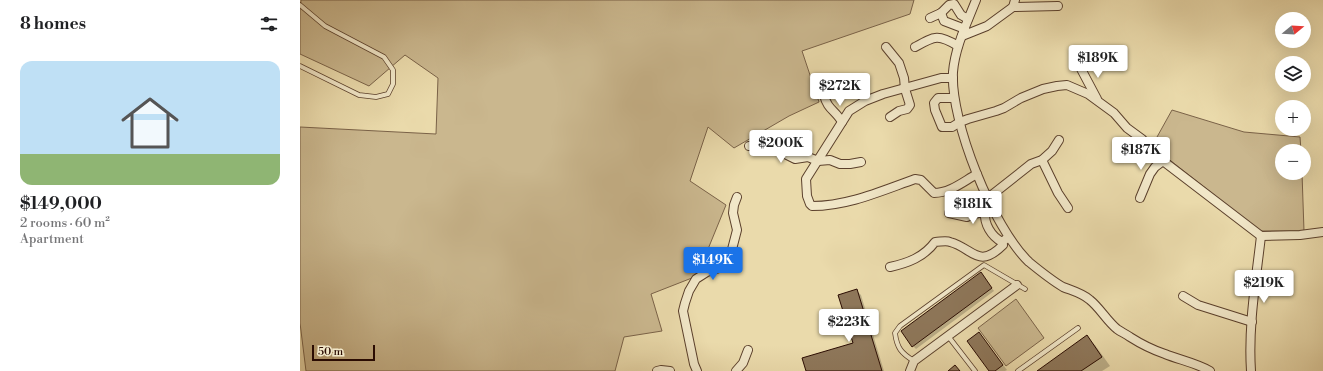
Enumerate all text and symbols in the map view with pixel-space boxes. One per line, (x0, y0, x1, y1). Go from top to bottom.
north arrow (1275, 12, 1311, 48)
map controls (1275, 12, 1311, 180)
text: 8 homes (20, 13, 86, 35)
icon: filters (258, 13, 280, 35)
pin: $189K (1070, 45, 1126, 79)
text: $189K (1078, 50, 1118, 66)
button: layers (1275, 56, 1311, 92)
pin: $272K (812, 73, 868, 107)
text: $272K (819, 78, 861, 94)
icon: home (114, 87, 186, 159)
button: + (1275, 100, 1311, 136)
pin: $200K (753, 130, 809, 164)
text: $200K (758, 135, 804, 151)
pin: $187K (1113, 137, 1169, 171)
text: $187K (1121, 142, 1161, 158)
button: − (1275, 144, 1311, 180)
pin: $181K (945, 191, 1001, 225)
text: $149,000 (20, 193, 102, 215)
text: $181K (954, 196, 992, 212)
text: 2 rooms · 60 m² (20, 215, 110, 231)
text: Apartment (20, 231, 84, 247)
pin: $149K (685, 247, 741, 281)
text: $149K (693, 252, 733, 268)
pin: $219K (1236, 270, 1292, 304)
text: $219K (1244, 275, 1284, 291)
pin: $223K (821, 309, 877, 343)
text: $223K (828, 314, 870, 330)
scale bar (312, 343, 375, 362)
text: 50 m (318, 345, 343, 359)

